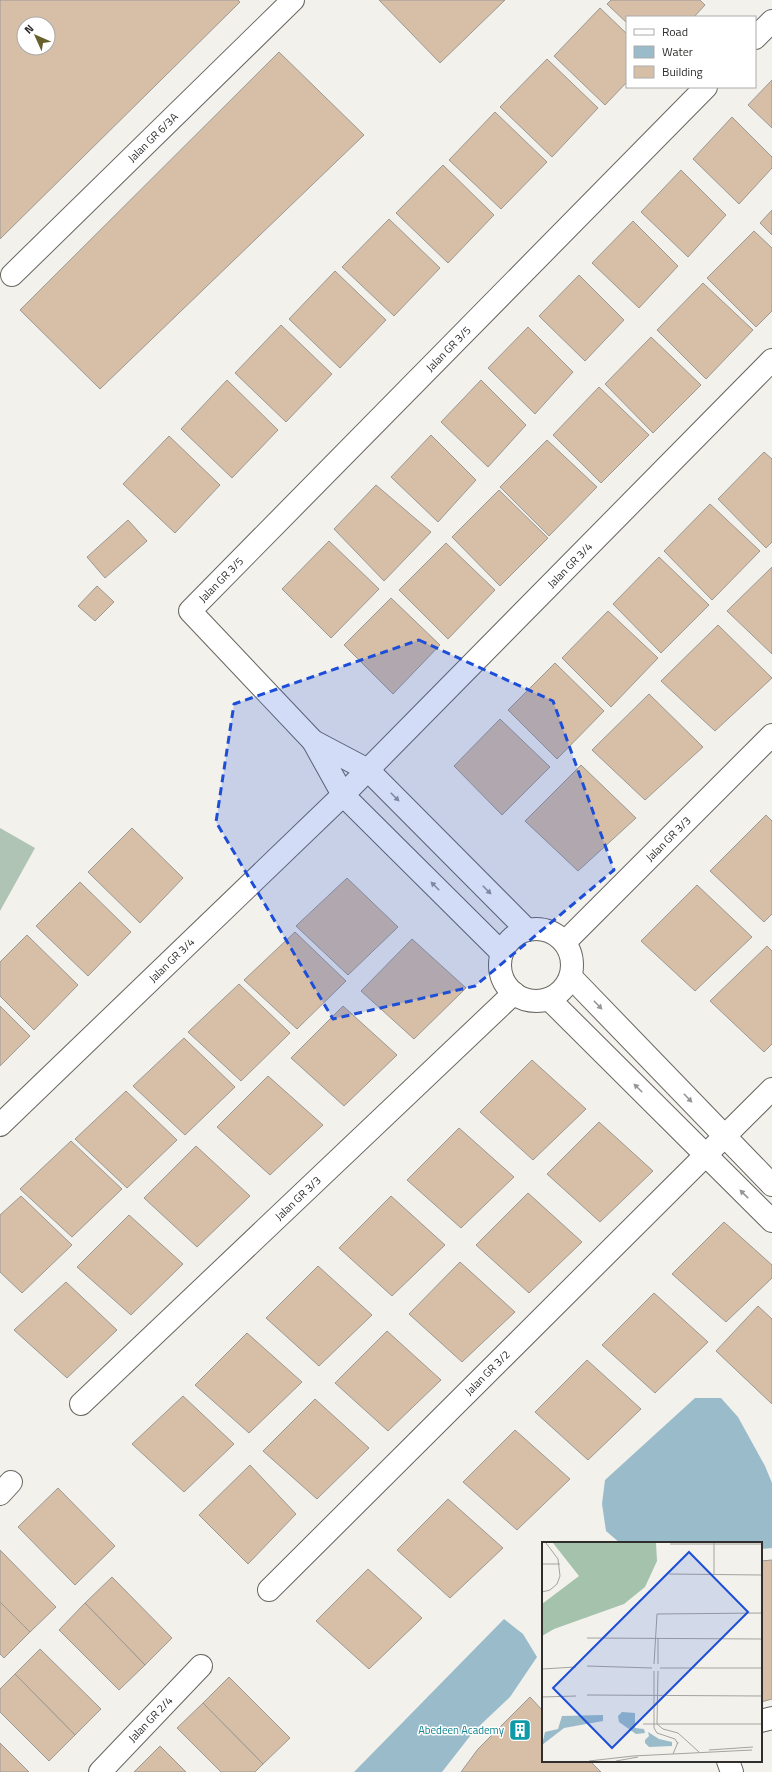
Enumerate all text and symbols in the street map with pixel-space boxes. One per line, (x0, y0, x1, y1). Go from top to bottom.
north arrow (16, 16, 56, 56)
legend (626, 16, 756, 88)
text: N (21, 21, 37, 37)
text: Road (662, 22, 688, 41)
text: Water (662, 42, 693, 61)
text: Building (662, 62, 703, 81)
street label: Jalan GR 6/3A (124, 109, 182, 166)
street label: Jalan GR 3/5 (422, 322, 474, 375)
street label: Jalan GR 3/4 (544, 539, 596, 591)
street label: Jalan GR 3/5 (195, 553, 247, 606)
one-way arrow (390, 792, 400, 802)
street label: Jalan GR 3/3 (642, 813, 694, 865)
one-way arrow (430, 881, 440, 891)
one-way arrow (482, 885, 492, 895)
street label: Jalan GR 3/4 (145, 934, 198, 986)
one-way arrow (593, 1000, 603, 1010)
one-way arrow (633, 1083, 643, 1093)
one-way arrow (683, 1093, 693, 1103)
street label: Jalan GR 3/3 (271, 1172, 324, 1224)
one-way arrow (739, 1189, 749, 1198)
street label: Jalan GR 3/2 (461, 1347, 513, 1399)
inset map (542, 1542, 762, 1762)
street label: Jalan GR 2/4 (125, 1693, 176, 1746)
building icon: Abedeen Academy (507, 1717, 533, 1743)
place label: Abedeen Academy (418, 1722, 505, 1738)

